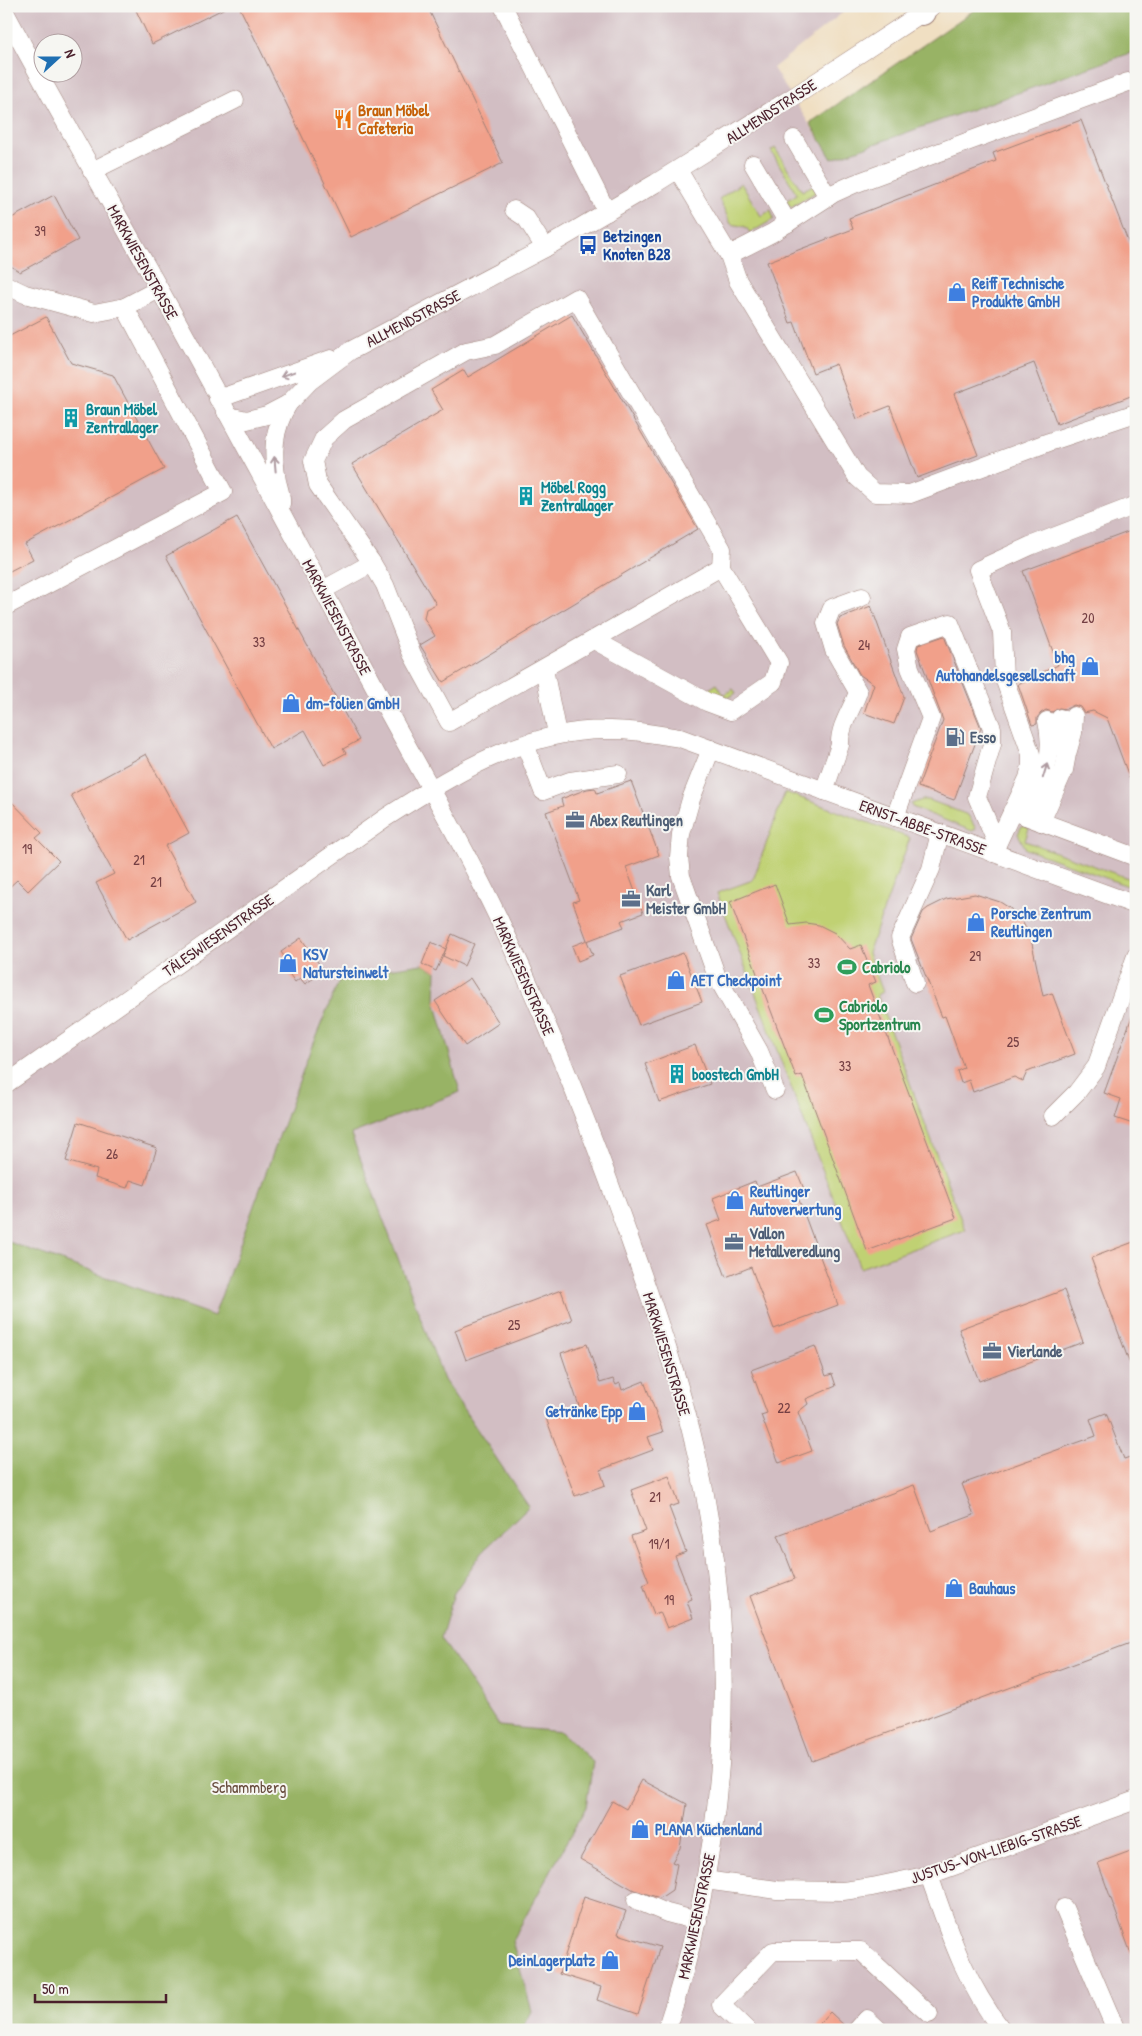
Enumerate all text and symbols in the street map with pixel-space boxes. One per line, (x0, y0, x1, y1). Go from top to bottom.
north arrow (32, 32, 82, 82)
text: N (60, 46, 81, 61)
street label: ALLMENDSTRASSE (721, 73, 821, 149)
place label: Braun Möbel Cafeteria (358, 99, 430, 139)
restaurant icon: Braun Möbel Cafeteria (332, 108, 354, 130)
street label: MARKWIESENSTRASSE (102, 201, 184, 323)
house number: 39 (34, 221, 46, 240)
place label: Betzingen Knoten B28 (603, 225, 670, 265)
bus stop icon: Betzingen Knoten B28 (577, 234, 599, 256)
place label: Reiff Technische Produkte GmbH (972, 272, 1065, 312)
shop icon: Reiff Technische Produkte GmbH (946, 281, 968, 303)
street label: ALLMENDSTRASSE (362, 284, 464, 352)
one-way arrow (281, 370, 296, 379)
place label: Braun Möbel Zentrallager (86, 398, 159, 439)
building icon: Braun Möbel Zentrallager (60, 407, 82, 429)
one-way arrow (271, 457, 280, 473)
place label: Möbel Rogg Zentrallager (541, 476, 614, 517)
building icon: Möbel Rogg Zentrallager (515, 485, 537, 507)
street label: MARKWIESENSTRASSE (297, 555, 377, 679)
house number: 20 (1082, 608, 1094, 627)
house number: 33 (253, 632, 265, 651)
house number: 24 (858, 635, 870, 654)
place label: bhg Autohandelsgesellschaft (936, 646, 1075, 687)
shop icon: bhg Autohandelsgesellschaft (1079, 655, 1101, 677)
shop icon: dm-folien GmbH (280, 692, 302, 714)
place label: dm-folien GmbH (306, 692, 400, 714)
fuel station icon: Esso (944, 726, 966, 748)
place label: Esso (970, 726, 996, 748)
one-way arrow (1041, 764, 1051, 780)
street label: ERNST-ABBE-STRASSE (857, 794, 989, 860)
office icon: Abex Reutlingen (564, 809, 586, 831)
place label: Abex Reutlingen (590, 809, 683, 832)
house number: 19 (22, 839, 32, 858)
house number: 21 (133, 850, 145, 869)
house number: 21 (150, 872, 162, 891)
place label: Karl Meister GmbH (646, 879, 726, 919)
street label: TÄLESWIESENSTRASSE (158, 888, 278, 982)
office icon: Karl Meister GmbH (620, 888, 642, 910)
place label: Porsche Zentrum Reutlingen (991, 902, 1091, 943)
shop icon: Porsche Zentrum Reutlingen (965, 911, 987, 933)
street label: MARKWIESENSTRASSE (488, 913, 560, 1039)
place label: KSV Natursteinwelt (303, 943, 389, 983)
house number: 29 (969, 946, 981, 965)
shop icon: KSV Natursteinwelt (277, 952, 299, 974)
house number: 33 (808, 953, 820, 972)
sports icon: Cabriolo (836, 956, 858, 978)
place label: Cabriolo (862, 956, 911, 978)
shop icon: AET Checkpoint (665, 969, 687, 991)
place label: AET Checkpoint (691, 969, 782, 992)
place label: Cabriolo Sportzentrum (839, 995, 921, 1036)
sports icon: Cabriolo Sportzentrum (813, 1004, 835, 1026)
house number: 25 (1007, 1032, 1019, 1051)
house number: 33 (839, 1056, 851, 1075)
building icon: boostech GmbH (666, 1063, 688, 1085)
place label: boostech GmbH (692, 1063, 779, 1085)
house number: 26 (106, 1144, 118, 1163)
place label: Reutlinger Autoverwertung (750, 1180, 841, 1221)
shop icon: Reutlinger Autoverwertung (724, 1189, 746, 1211)
place label: Vallon Metallveredlung (749, 1222, 840, 1263)
office icon: Vallon Metallveredlung (723, 1231, 745, 1253)
street label: MARKWIESENSTRASSE (638, 1289, 696, 1419)
house number: 25 (508, 1315, 520, 1334)
office icon: Vierlande (981, 1340, 1003, 1362)
place label: Vierlande (1007, 1340, 1063, 1362)
house number: 22 (777, 1398, 791, 1417)
place label: Getränke Epp (545, 1400, 622, 1423)
shop icon: Getränke Epp (626, 1400, 648, 1422)
house number: 21 (649, 1487, 661, 1506)
house number: 19/1 (648, 1534, 670, 1553)
shop icon: Bauhaus (943, 1577, 965, 1599)
place label: Bauhaus (969, 1577, 1016, 1599)
house number: 19 (664, 1590, 674, 1609)
park label: Schammberg (212, 1776, 286, 1798)
street label: JUSTUS-VON-LIEBIG-STRASSE (908, 1809, 1084, 1889)
shop icon: PLANA Küchenland (629, 1818, 651, 1840)
place label: PLANA Küchenland (655, 1818, 763, 1840)
street label: MARKWIESENSTRASSE (672, 1851, 720, 1981)
place label: DeinLagerplatz (509, 1949, 595, 1972)
shop icon: DeinLagerplatz (599, 1949, 621, 1971)
scale bar (35, 1971, 166, 2003)
text: 50 m (42, 1978, 69, 1999)

